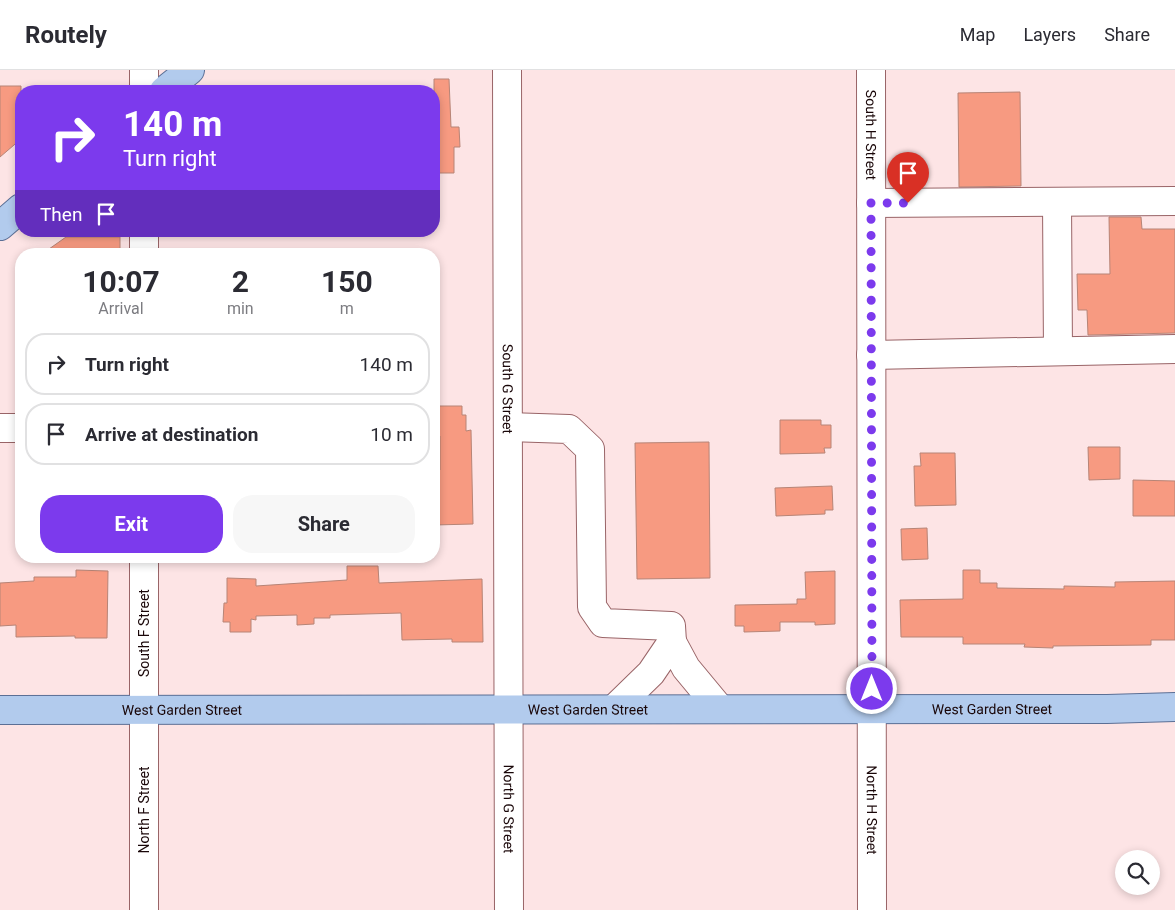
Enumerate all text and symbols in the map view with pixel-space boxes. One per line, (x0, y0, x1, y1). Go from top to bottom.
text: Routely (25, 21, 107, 49)
text: Map (960, 24, 995, 45)
text: Layers (1023, 24, 1076, 45)
text: Share (1104, 24, 1150, 45)
street label: South H Street (863, 90, 879, 181)
text: 140 m (123, 104, 222, 145)
icon: right (40, 105, 105, 170)
text: Turn right (123, 146, 217, 171)
pin (887, 152, 929, 203)
icon: arrive (894, 159, 922, 187)
icon: arrive (92, 200, 120, 228)
text: Then (40, 203, 82, 226)
text: 10:07 (82, 264, 160, 299)
text: 2 (232, 264, 249, 299)
text: 150 (321, 264, 373, 299)
text: Arrival (98, 299, 144, 318)
text: min (227, 299, 254, 318)
text: m (340, 299, 354, 318)
street label: South G Street (500, 344, 516, 434)
icon: right (42, 350, 70, 378)
text: Turn right (85, 353, 169, 376)
text: 140 m (360, 353, 413, 376)
icon: arrive (42, 420, 70, 448)
text: Arrive at destination (85, 423, 258, 446)
text: 10 m (370, 423, 413, 446)
button: Exit (40, 495, 223, 553)
button: Share (233, 495, 415, 553)
street label: South F Street (136, 589, 152, 677)
position arrow (845, 662, 897, 714)
street label: West Garden Street (528, 701, 649, 718)
street label: West Garden Street (932, 701, 1053, 717)
street label: West Garden Street (122, 702, 243, 718)
street label: North G Street (501, 765, 517, 854)
street label: North H Street (864, 765, 880, 855)
street label: North F Street (136, 766, 152, 853)
map controls (1115, 850, 1160, 895)
button: search (1115, 850, 1160, 895)

